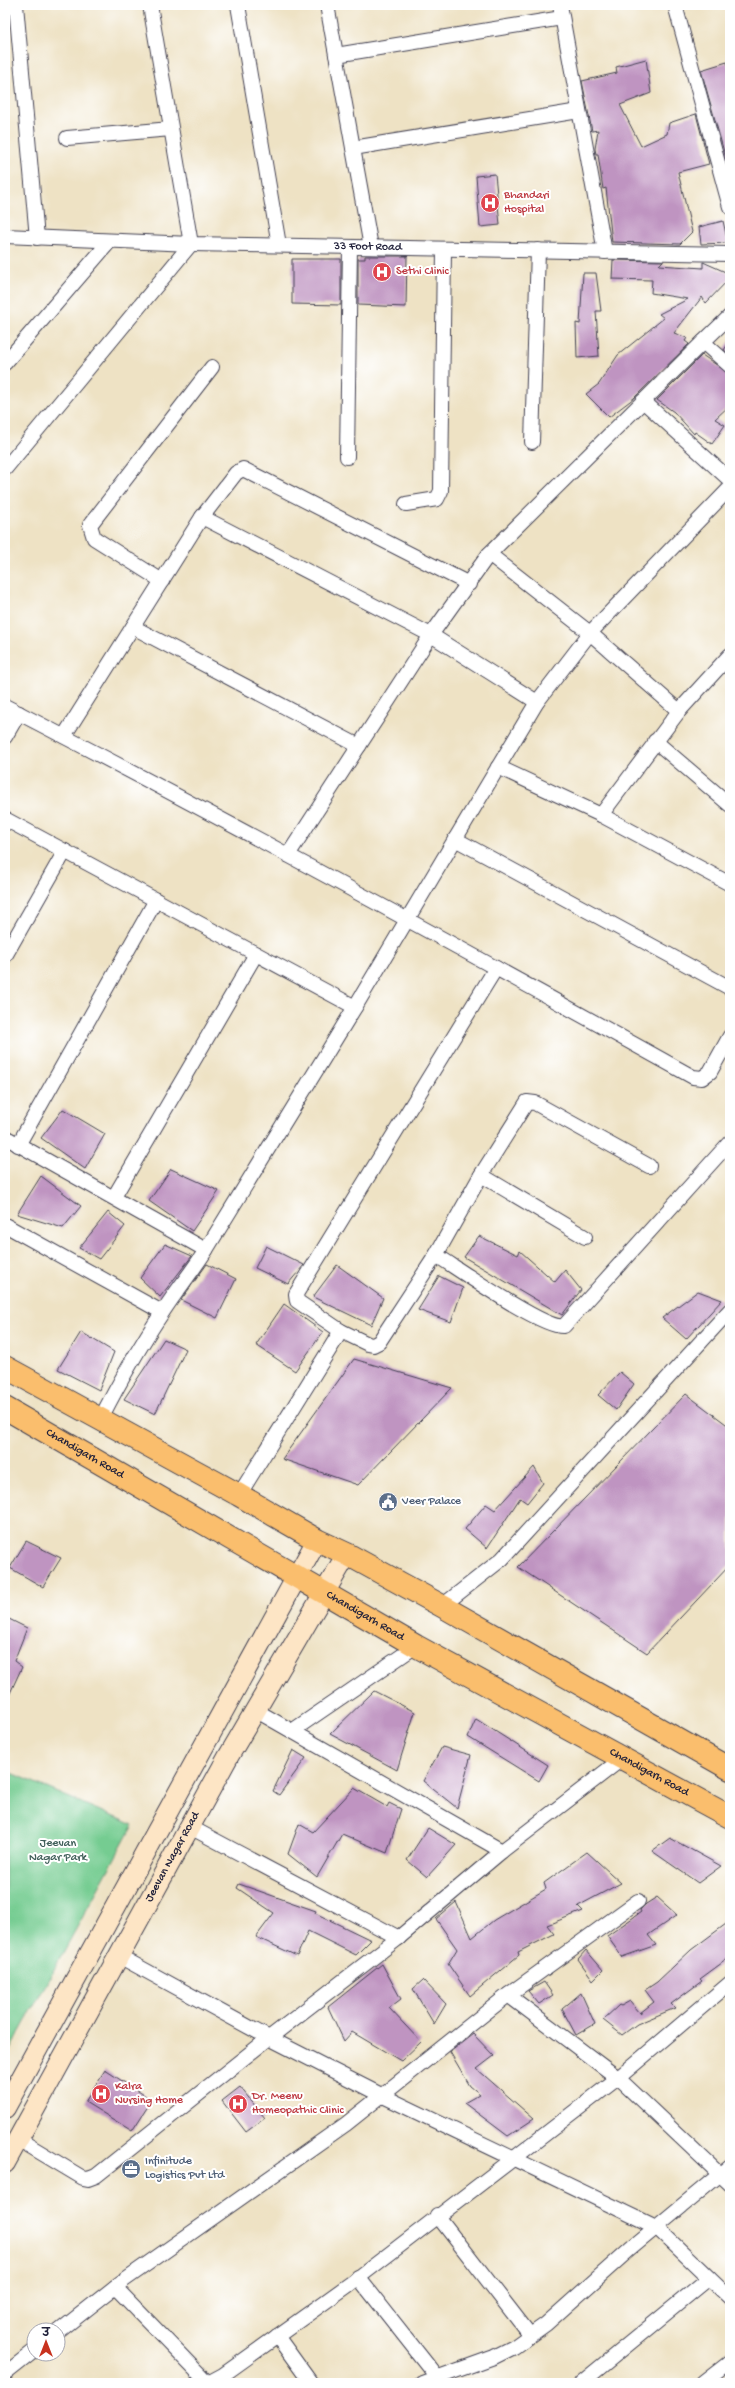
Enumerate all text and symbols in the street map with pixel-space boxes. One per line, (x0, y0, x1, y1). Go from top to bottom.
place label: Bhandari Hospital (503, 189, 550, 217)
hospital icon: Bhandari Hospital (479, 192, 501, 214)
street label: 33 Foot Road (333, 240, 403, 255)
hospital icon: Sethi Clinic (371, 261, 393, 283)
place label: Sethi Clinic (396, 265, 450, 279)
street label: Chandigarh Road (43, 1426, 127, 1483)
public building icon: Veer Palace (377, 1491, 399, 1513)
place label: Veer Palace (401, 1495, 462, 1509)
street label: Chandigarh Road (323, 1588, 408, 1645)
street label: Chandigarh Road (607, 1746, 692, 1800)
street label: Jeevan Nagar Road (143, 1809, 204, 1905)
park label: Jeevan Nagar Park (29, 1837, 89, 1865)
place label: Kalra Nursing Home (115, 2080, 184, 2108)
hospital icon: Kalra Nursing Home (90, 2083, 112, 2105)
place label: Dr. Meenu Homeopathic Clinic (251, 2090, 345, 2118)
hospital icon: Dr. Meenu Homeopathic Clinic (227, 2093, 249, 2115)
place label: Infinitude Logistics Pvt Ltd (145, 2155, 225, 2183)
office icon: Infinitude Logistics Pvt Ltd (120, 2158, 142, 2180)
north arrow (26, 2322, 66, 2362)
text: उ (41, 2327, 51, 2340)

